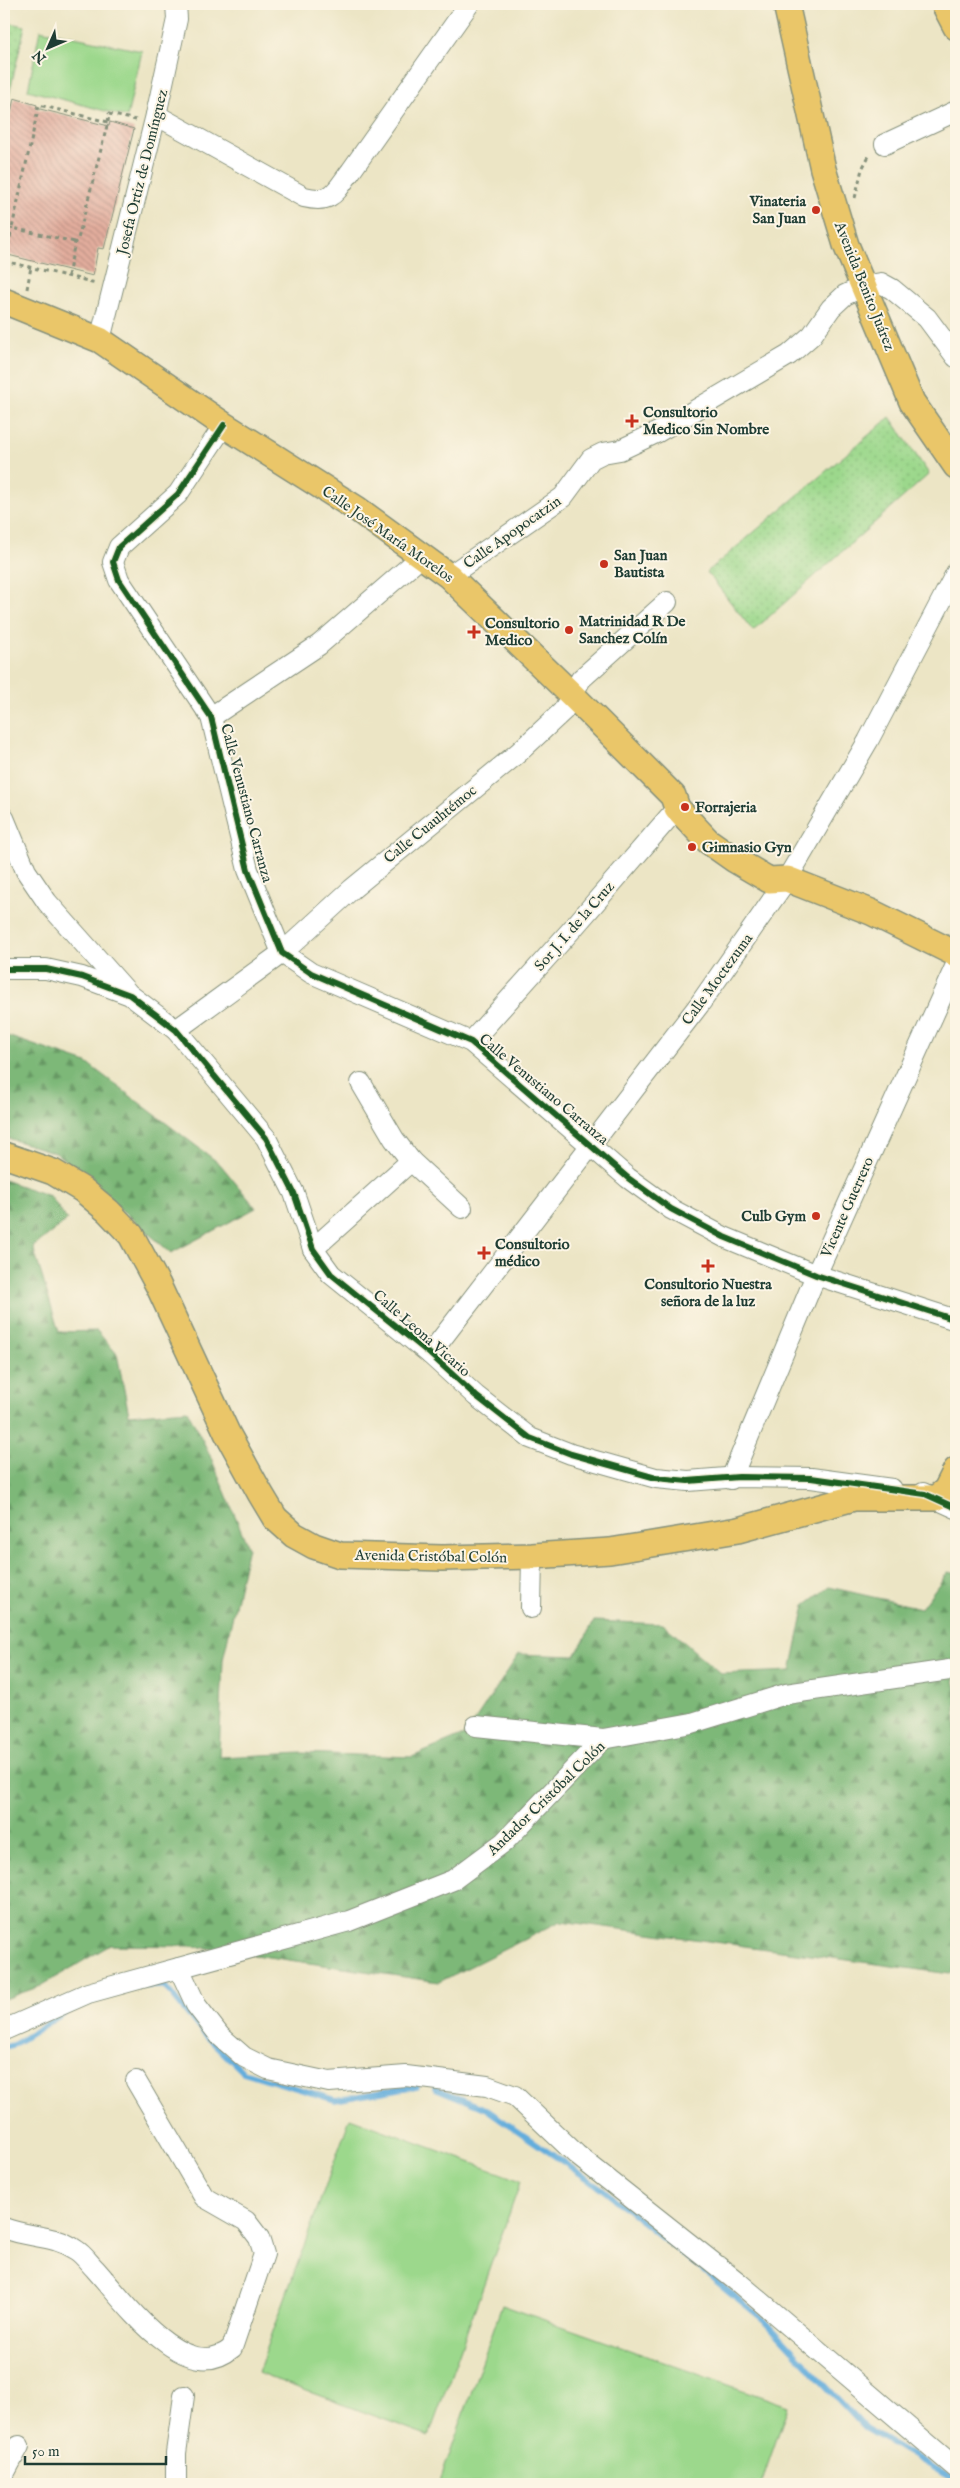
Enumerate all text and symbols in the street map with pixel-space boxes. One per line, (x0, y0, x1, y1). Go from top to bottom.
north arrow (22, 22, 72, 72)
text: N (29, 46, 51, 68)
street label: Josefa Ortiz de Domínguez (112, 87, 172, 259)
place label: Vinateria San Juan (749, 192, 807, 228)
marker: Vinateria San Juan (810, 204, 822, 216)
street label: Avenida Benito Juárez (830, 218, 899, 354)
place label: Consultorio Medico Sin Nombre (643, 403, 769, 439)
marker: Consultorio Medico Sin Nombre (625, 414, 639, 428)
street label: Calle José María Morelos (318, 482, 457, 587)
street label: Calle Apopocatzin (460, 492, 565, 573)
place label: San Juan Bautista (614, 546, 667, 582)
marker: San Juan Bautista (598, 558, 610, 570)
place label: Matrinidad R De Sanchez Colín (579, 612, 686, 648)
place label: Consultorio Medico (485, 614, 560, 650)
marker: Matrinidad R De Sanchez Colín (563, 624, 575, 636)
marker: Consultorio Medico (467, 625, 481, 639)
street label: Calle Venustiano Carranza (216, 722, 277, 885)
street label: Calle Cuauhtémoc (380, 781, 481, 868)
place label: Forrajeria (695, 798, 757, 817)
marker: Forrajeria (679, 801, 691, 813)
place label: Gimnasio Gyn (702, 838, 792, 857)
marker: Gimnasio Gyn (686, 841, 698, 853)
street label: Sor J. I. de la Cruz (530, 878, 618, 975)
street label: Calle Moctezuma (678, 929, 757, 1029)
street label: Calle Venustiano Carranza (475, 1030, 613, 1150)
street label: Vicente Guerrero (816, 1154, 878, 1262)
place label: Culb Gym (741, 1207, 806, 1226)
marker: Culb Gym (810, 1210, 822, 1222)
place label: Consultorio médico (495, 1235, 570, 1271)
marker: Consultorio médico (477, 1246, 491, 1260)
marker: Consultorio Nuestra señora de la luz (701, 1259, 715, 1273)
place label: Consultorio Nuestra señora de la luz (644, 1275, 772, 1311)
street label: Calle Leona Vicario (369, 1286, 474, 1381)
street label: Avenida Cristóbal Colón (354, 1546, 507, 1567)
street label: Andador Cristóbal Colón (483, 1737, 609, 1860)
scale bar (25, 2433, 166, 2465)
text: 50 m (32, 2442, 60, 2461)

